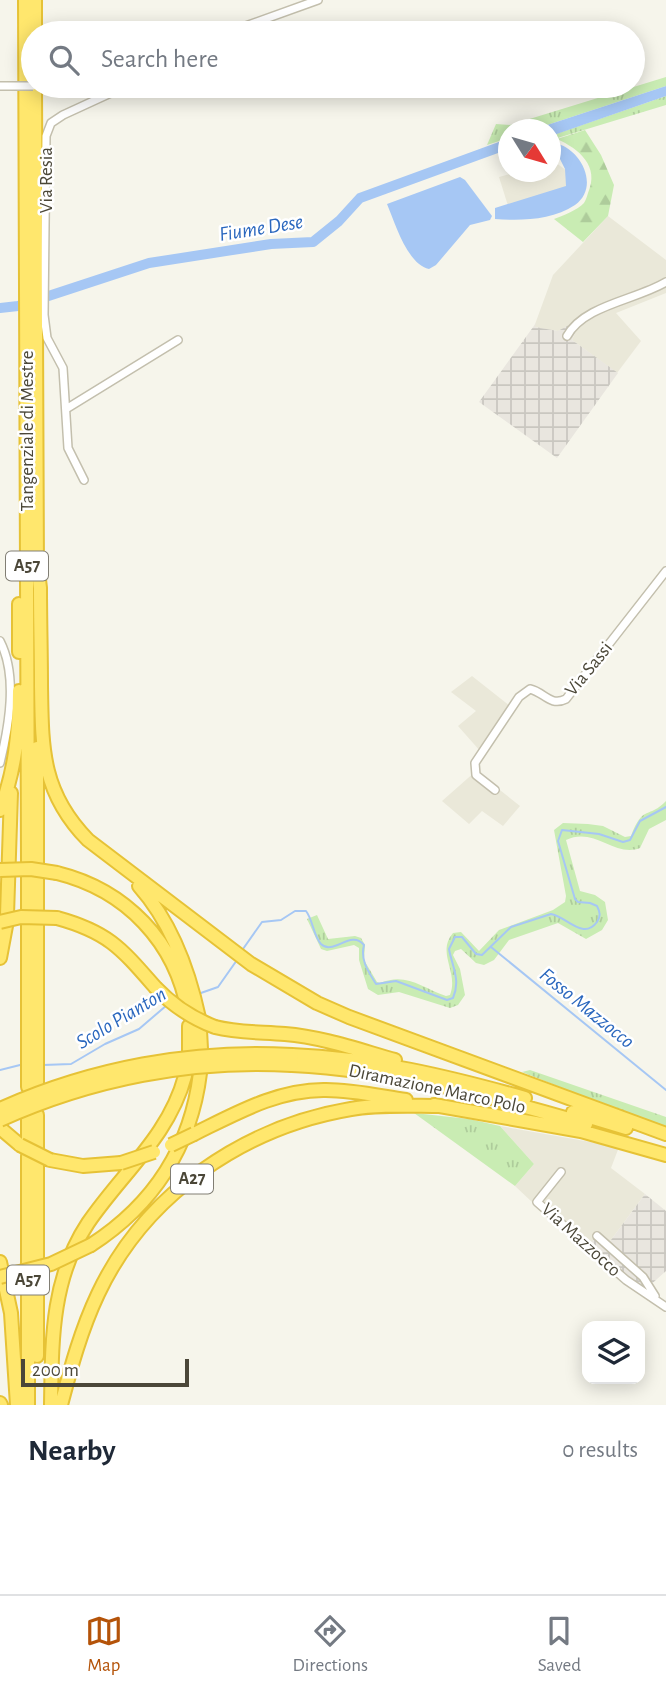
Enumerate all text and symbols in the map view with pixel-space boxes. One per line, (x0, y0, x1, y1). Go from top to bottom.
search box (21, 21, 645, 98)
icon: search (45, 41, 83, 79)
text: Search here (101, 46, 219, 72)
north arrow (498, 119, 561, 182)
street label: Via Resia (37, 147, 56, 213)
water label: Fiume Dese (217, 211, 305, 245)
street label: Tangenziale di Mestre (18, 351, 37, 511)
road number: A57 (6, 552, 48, 580)
street label: Via Sassi (562, 638, 616, 700)
water label: Fosso Mazzocco (536, 964, 638, 1052)
water label: Scolo Pianton (72, 983, 170, 1053)
street label: Diramazione Marco Polo (347, 1061, 527, 1117)
road number: A27 (171, 1164, 213, 1194)
street label: Via Mazzocco (538, 1200, 624, 1280)
road number: A57 (7, 1266, 49, 1294)
map controls (582, 1321, 645, 1384)
button: layers (582, 1321, 645, 1384)
scale bar (21, 1356, 189, 1388)
text: 200 m (32, 1361, 79, 1380)
text: Nearby (28, 1436, 116, 1466)
text: 0 results (562, 1439, 638, 1462)
tab: Map (85, 1612, 123, 1677)
tab: Directions (292, 1612, 368, 1677)
tab: Saved (538, 1612, 581, 1677)

